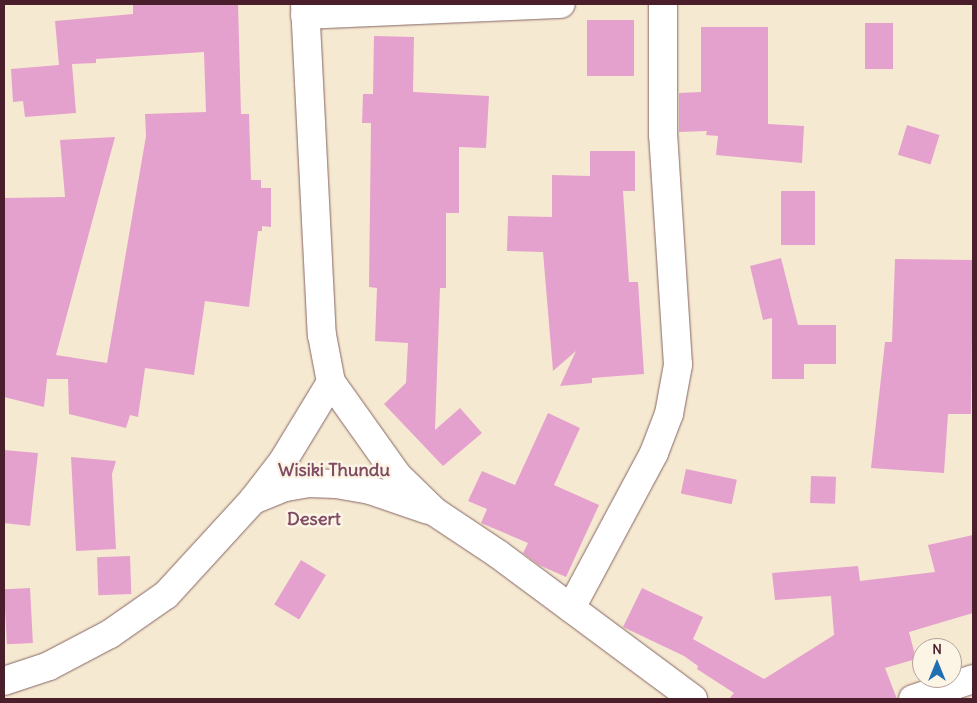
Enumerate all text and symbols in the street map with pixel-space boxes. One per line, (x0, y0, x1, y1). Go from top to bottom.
district label: Wisiki Thundu (278, 459, 390, 481)
district label: Desert (287, 508, 341, 530)
north arrow (912, 638, 962, 688)
text: N (932, 640, 942, 658)

